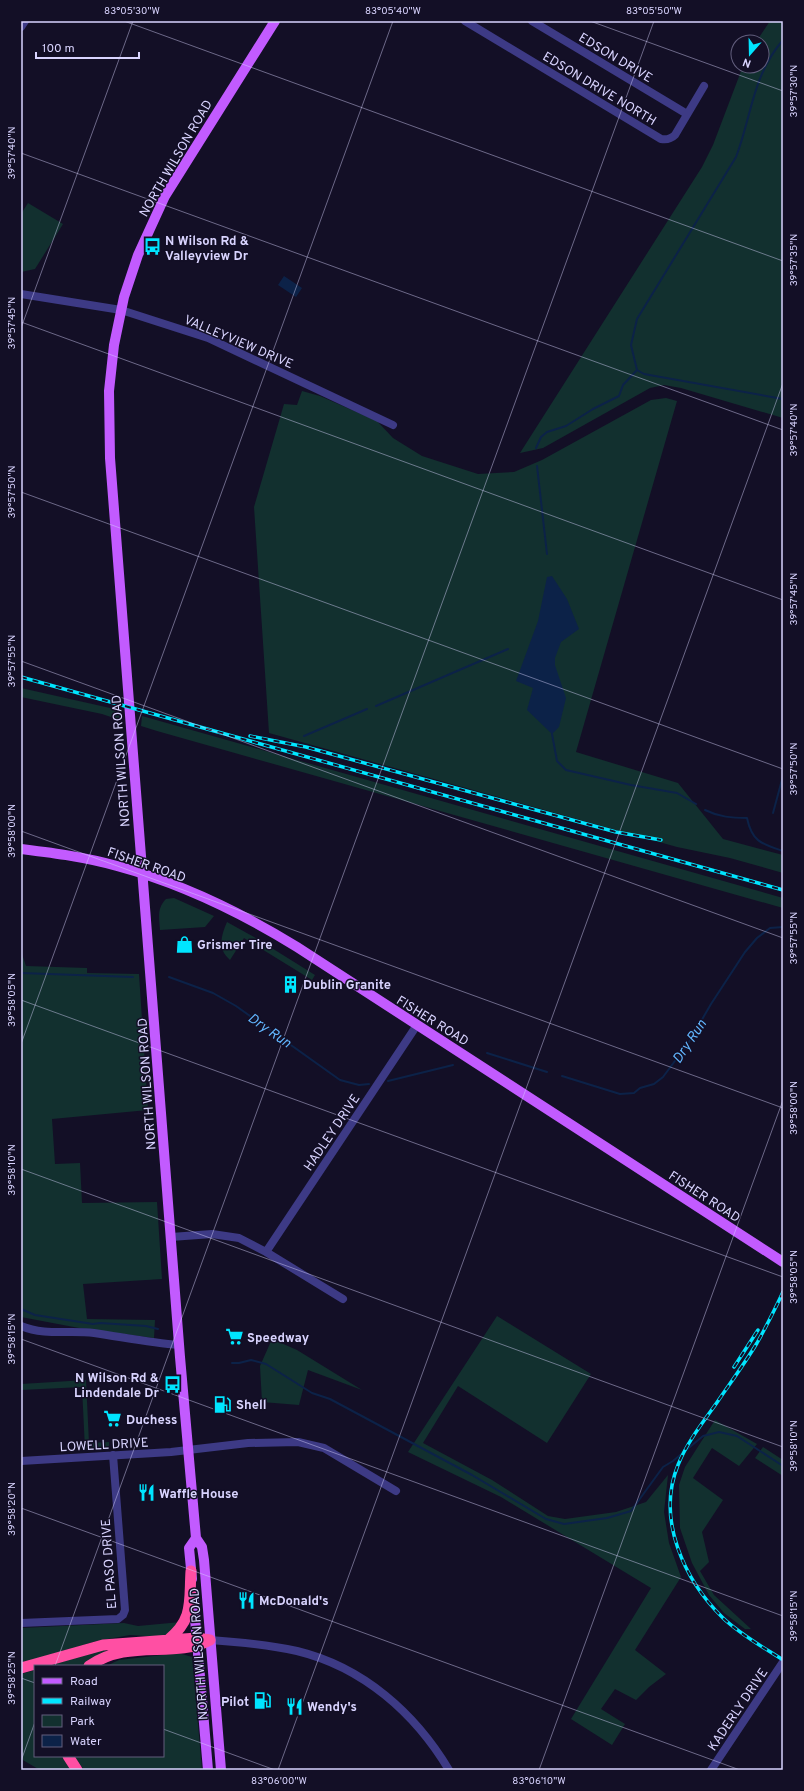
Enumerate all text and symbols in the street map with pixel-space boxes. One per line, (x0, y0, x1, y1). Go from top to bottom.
text: 83°05'30"W (104, 5, 160, 18)
text: 83°05'40"W (365, 5, 421, 18)
text: 83°05'50"W (626, 5, 682, 18)
street label: EDSON DRIVE (575, 30, 655, 87)
scale bar (36, 34, 139, 60)
north arrow (730, 34, 770, 74)
text: 100 m (42, 41, 75, 57)
street label: EDSON DRIVE NORTH (539, 49, 659, 130)
text: N (741, 55, 753, 70)
text: 39°57'30"N (788, 65, 801, 117)
street label: NORTH WILSON ROAD (137, 98, 217, 220)
text: 39°57'40"N (6, 126, 19, 180)
place label: N Wilson Rd & Valleyview Dr (165, 234, 249, 265)
text: 39°57'35"N (788, 234, 801, 286)
bus stop icon: N Wilson Rd & Valleyview Dr (142, 237, 162, 257)
text: 39°57'45"N (6, 297, 19, 349)
street label: VALLEYVIEW DRIVE (181, 313, 295, 373)
text: 39°57'40"N (788, 403, 801, 457)
text: 39°57'50"N (6, 465, 19, 519)
text: 39°57'45"N (788, 573, 801, 625)
text: 39°57'55"N (6, 635, 19, 687)
street label: NORTH WILSON ROAD (109, 694, 135, 827)
text: 39°57'50"N (788, 742, 801, 796)
text: 39°58'00"N (6, 804, 19, 858)
street label: FISHER ROAD (105, 845, 188, 887)
text: 39°57'55"N (788, 912, 801, 964)
shop icon: Grismer Tire (174, 934, 194, 954)
place label: Grismer Tire (197, 938, 273, 954)
text: 39°58'05"N (6, 973, 19, 1027)
building icon: Dublin Granite (280, 974, 300, 994)
place label: Dublin Granite (303, 978, 391, 994)
street label: FISHER ROAD (393, 993, 471, 1050)
water label: Dry Run (244, 1010, 294, 1052)
water label: Dry Run (669, 1016, 711, 1067)
street label: NORTH WILSON ROAD (135, 1017, 161, 1150)
text: 39°58'00"N (788, 1081, 801, 1135)
street label: HADLEY DRIVE (301, 1092, 364, 1175)
text: 39°58'10"N (6, 1144, 19, 1196)
street label: FISHER ROAD (665, 1169, 743, 1227)
text: 39°58'05"N (788, 1250, 801, 1304)
text: 39°58'15"N (6, 1313, 19, 1365)
supermarket icon: Speedway (224, 1327, 244, 1347)
place label: Speedway (247, 1331, 310, 1347)
place label: N Wilson Rd & Lindendale Dr (74, 1371, 160, 1402)
bus stop icon: N Wilson Rd & Lindendale Dr (162, 1374, 182, 1394)
fuel station icon: Shell (213, 1394, 233, 1414)
place label: Shell (236, 1398, 267, 1414)
supermarket icon: Duchess (103, 1409, 123, 1429)
place label: Duchess (126, 1413, 178, 1429)
text: 39°58'10"N (788, 1420, 801, 1472)
street label: LOWELL DRIVE (59, 1436, 149, 1456)
text: 39°58'20"N (6, 1482, 19, 1536)
restaurant icon: Waffle House (136, 1483, 156, 1503)
place label: Waffle House (159, 1487, 239, 1503)
street label: EL PASO DRIVE (99, 1518, 121, 1610)
street label: NORTH WILSON ROAD (187, 1587, 213, 1720)
restaurant icon: McDonald's (236, 1590, 256, 1610)
text: 39°58'15"N (788, 1590, 801, 1642)
place label: McDonald's (259, 1594, 329, 1610)
text: 39°58'25"N (6, 1651, 19, 1705)
legend (34, 1665, 164, 1757)
street label: KADERLY DRIVE (705, 1666, 772, 1755)
text: Road (70, 1674, 98, 1690)
fuel station icon: Pilot (252, 1691, 272, 1711)
text: Railway (70, 1694, 111, 1710)
place label: Pilot (221, 1695, 249, 1711)
restaurant icon: Wendy's (284, 1696, 304, 1716)
place label: Wendy's (307, 1700, 357, 1716)
text: Park (70, 1714, 95, 1730)
text: Water (70, 1734, 102, 1750)
text: 83°06'00"W (251, 1775, 307, 1788)
text: 83°06'10"W (512, 1775, 566, 1788)

